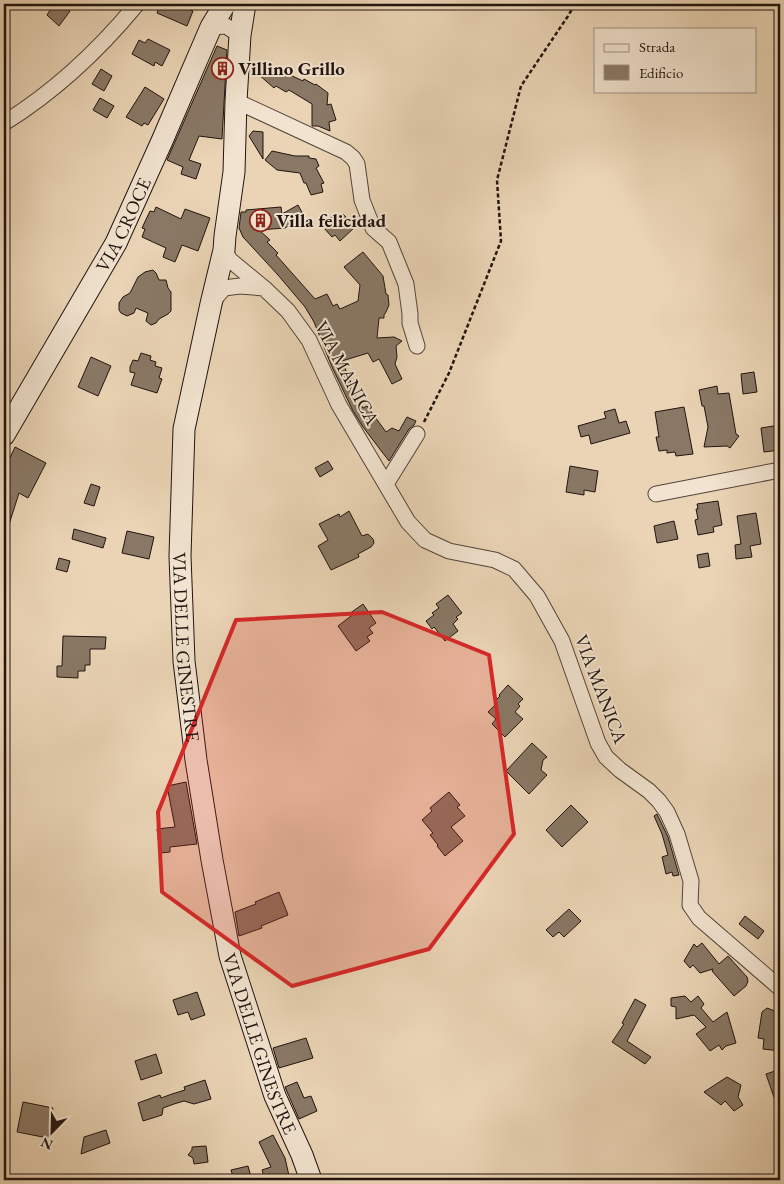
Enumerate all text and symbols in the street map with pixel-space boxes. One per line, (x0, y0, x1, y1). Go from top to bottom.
legend (594, 28, 756, 92)
text: Strada (639, 37, 675, 56)
building icon: Villino Grillo (210, 56, 234, 80)
place label: Villino Grillo (238, 56, 345, 81)
text: Edificio (639, 63, 683, 82)
street label: VIA CROCE (89, 173, 157, 276)
building icon: Villa felicidad (248, 208, 272, 232)
place label: Villa felicidad (276, 208, 387, 233)
street label: VIA MANICA (309, 317, 385, 430)
street label: VIA DELLE GINESTRE (167, 552, 206, 743)
street label: VIA MANICA (569, 631, 634, 748)
street label: VIA DELLE GINESTRE (217, 950, 303, 1138)
north arrow (28, 1106, 78, 1156)
text: N (38, 1133, 56, 1154)

